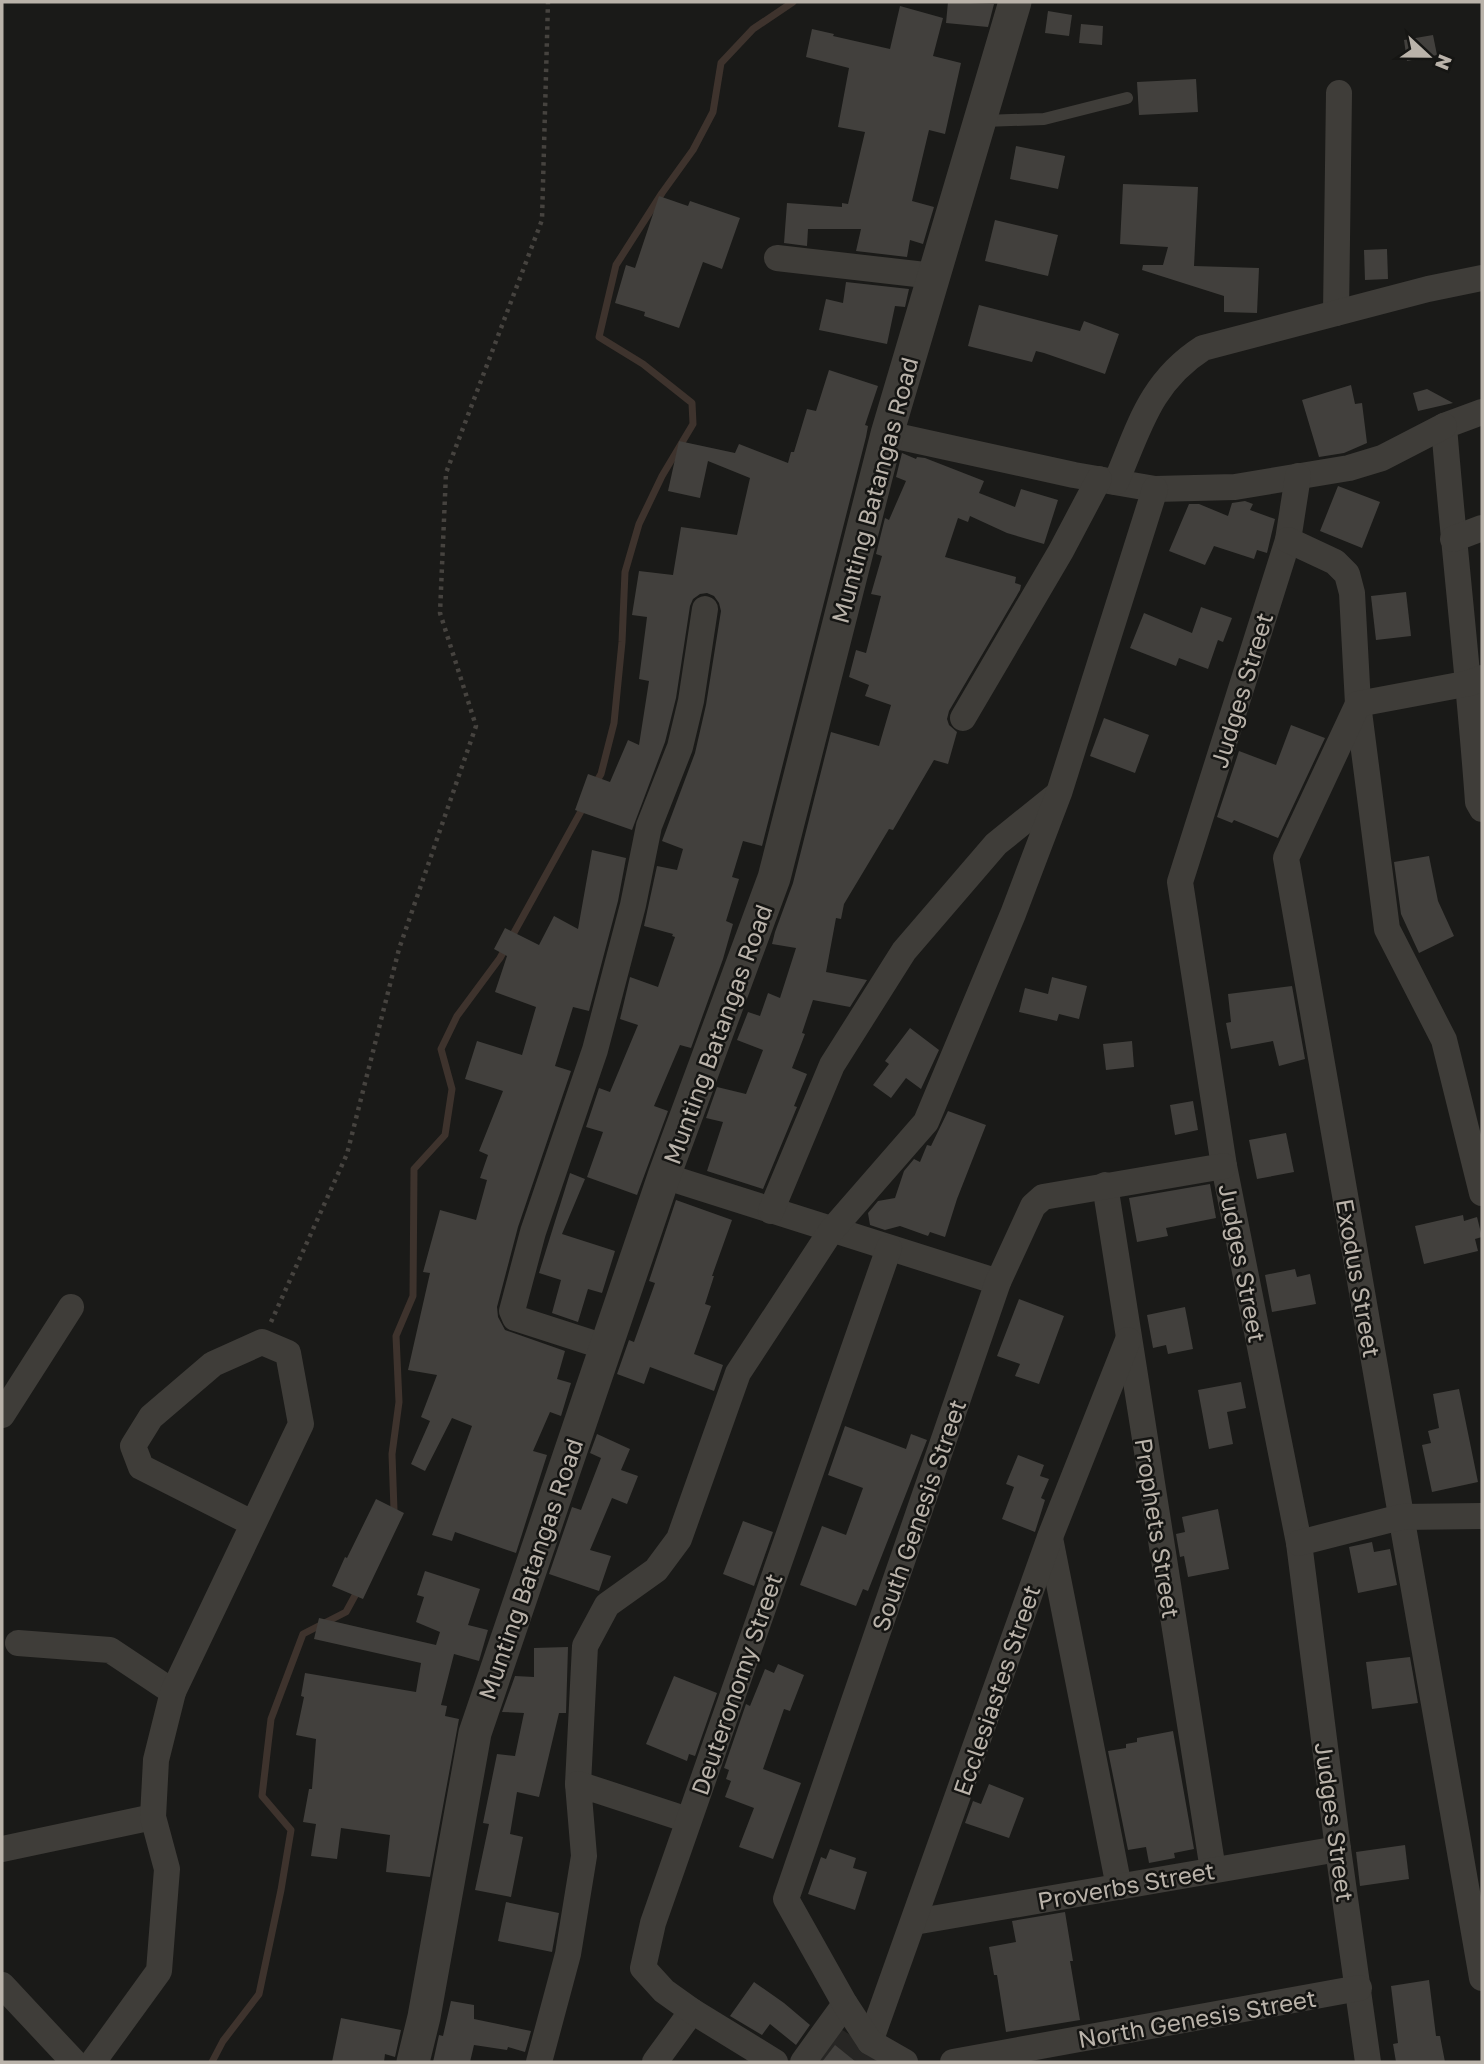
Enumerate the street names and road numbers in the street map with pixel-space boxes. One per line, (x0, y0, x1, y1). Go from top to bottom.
street label: Munting Batangas Road (824, 354, 924, 626)
street label: Judges Street (1204, 609, 1278, 771)
street label: Munting Batangas Road (656, 900, 778, 1168)
street label: Judges Street (1213, 1181, 1273, 1345)
street label: Exodus Street (1331, 1196, 1387, 1360)
street label: South Genesis Street (865, 1395, 971, 1635)
street label: Munting Batangas Road (472, 1435, 588, 1703)
street label: Prophets Street (1129, 1436, 1187, 1620)
street label: Deuteronomy Street (684, 1569, 788, 1799)
street label: Ecclesiastes Street (946, 1581, 1046, 1799)
street label: Judges Street (1309, 1740, 1361, 1904)
street label: Proverbs Street (1035, 1855, 1217, 1915)
street label: North Genesis Street (1076, 1983, 1318, 2053)

